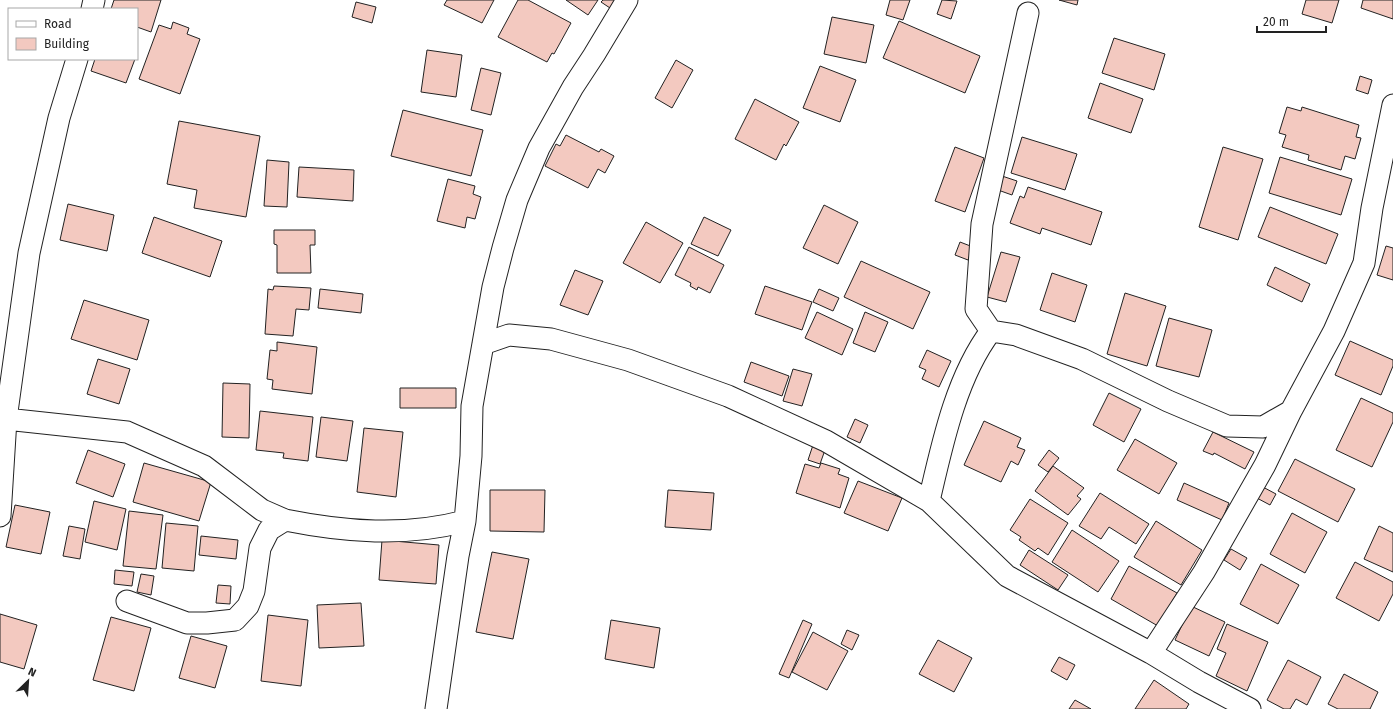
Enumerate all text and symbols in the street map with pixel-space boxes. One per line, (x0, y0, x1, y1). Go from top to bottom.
legend (8, 8, 138, 60)
scale bar (1257, 8, 1326, 34)
text: 20 m (1263, 15, 1289, 29)
text: Road (44, 17, 72, 31)
text: Building (44, 37, 90, 51)
north arrow (8, 661, 48, 701)
text: N (26, 665, 38, 680)

